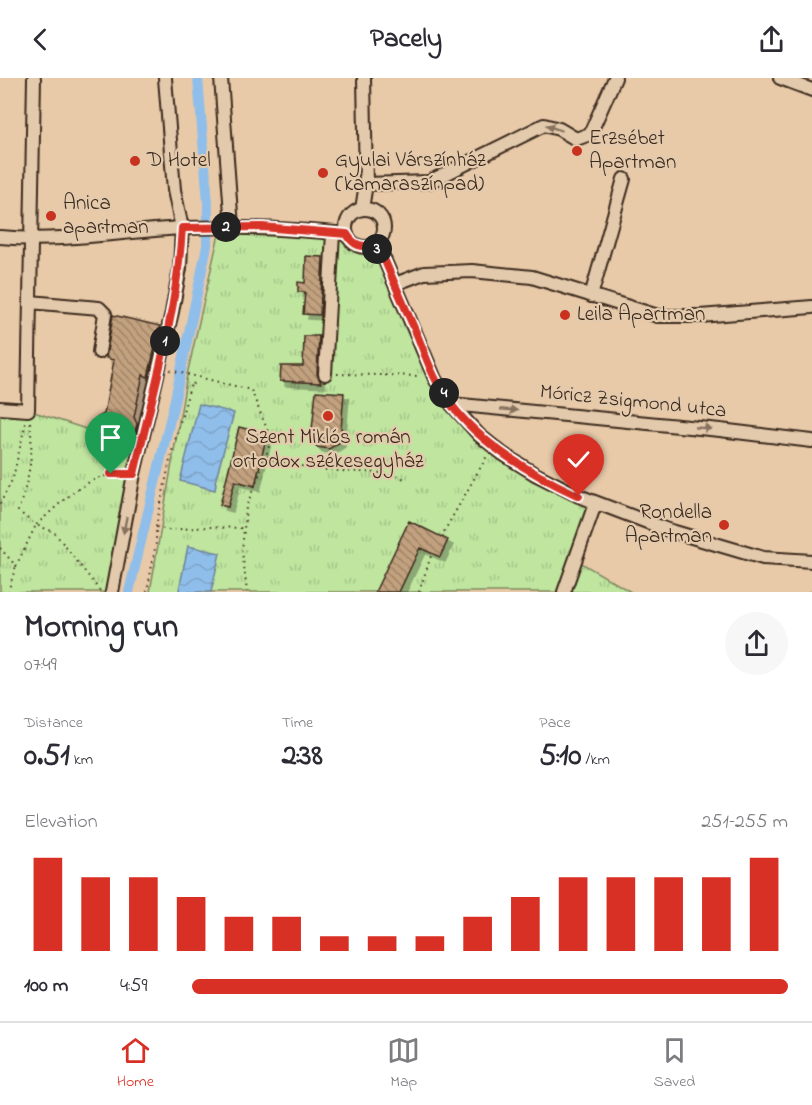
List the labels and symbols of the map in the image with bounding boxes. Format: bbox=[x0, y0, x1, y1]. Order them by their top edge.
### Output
one-way arrow bbox=[545, 123, 563, 133]
place label: Erzsébet Apartman bbox=[589, 124, 676, 178]
marker: Erzsébet Apartman bbox=[570, 144, 584, 158]
place label: D Hotel bbox=[146, 146, 211, 176]
place label: Gyulai Várszínház (kamaraszínpad) bbox=[335, 146, 486, 200]
marker: D Hotel bbox=[128, 154, 142, 168]
marker: Gyulai Várszínház (kamaraszínpad) bbox=[316, 166, 330, 180]
place label: Anica apartman bbox=[63, 189, 149, 243]
marker: Anica apartman bbox=[44, 209, 58, 223]
pin: 2 bbox=[211, 212, 241, 242]
pin: 3 bbox=[362, 234, 392, 264]
place label: Leila Apartman bbox=[577, 300, 705, 330]
marker: Leila Apartman bbox=[558, 308, 572, 322]
pin: 1 bbox=[150, 326, 180, 356]
street label: Móricz Zsigmond utca bbox=[538, 377, 728, 429]
pin: 4 bbox=[429, 378, 459, 408]
one-way arrow bbox=[499, 405, 518, 415]
marker: Szent Miklós román ortodox székesegyház bbox=[321, 409, 335, 423]
pin bbox=[85, 412, 136, 474]
place label: Szent Miklós román ortodox székesegyház bbox=[233, 423, 424, 479]
one-way arrow bbox=[693, 423, 712, 433]
pin bbox=[553, 434, 604, 496]
place label: Rondella Apartman bbox=[625, 498, 712, 552]
one-way arrow bbox=[120, 515, 129, 534]
marker: Rondella Apartman bbox=[717, 518, 731, 532]

